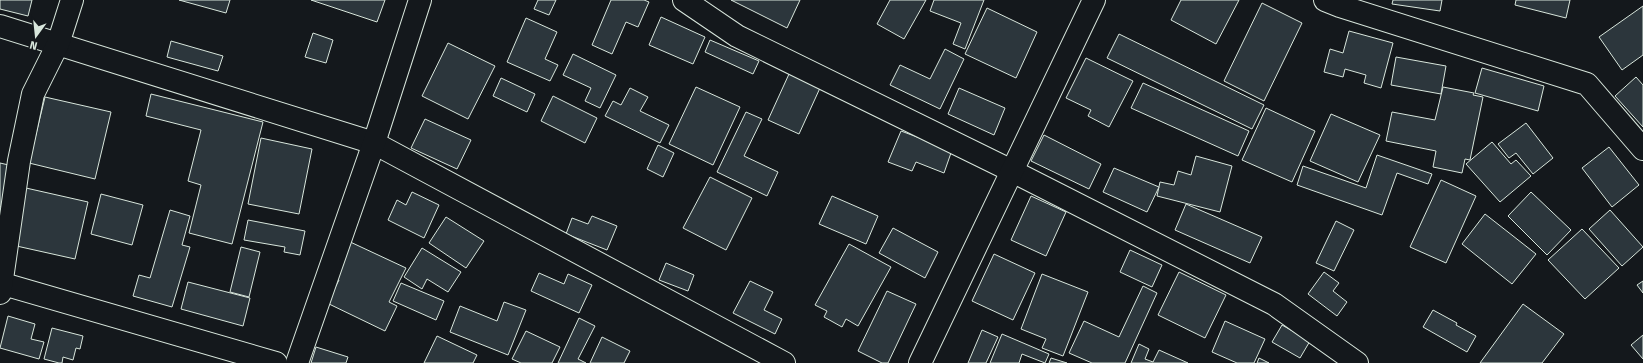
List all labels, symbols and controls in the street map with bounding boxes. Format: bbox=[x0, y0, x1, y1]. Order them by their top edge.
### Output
north arrow bbox=[16, 16, 56, 56]
text: N bbox=[28, 38, 39, 52]

